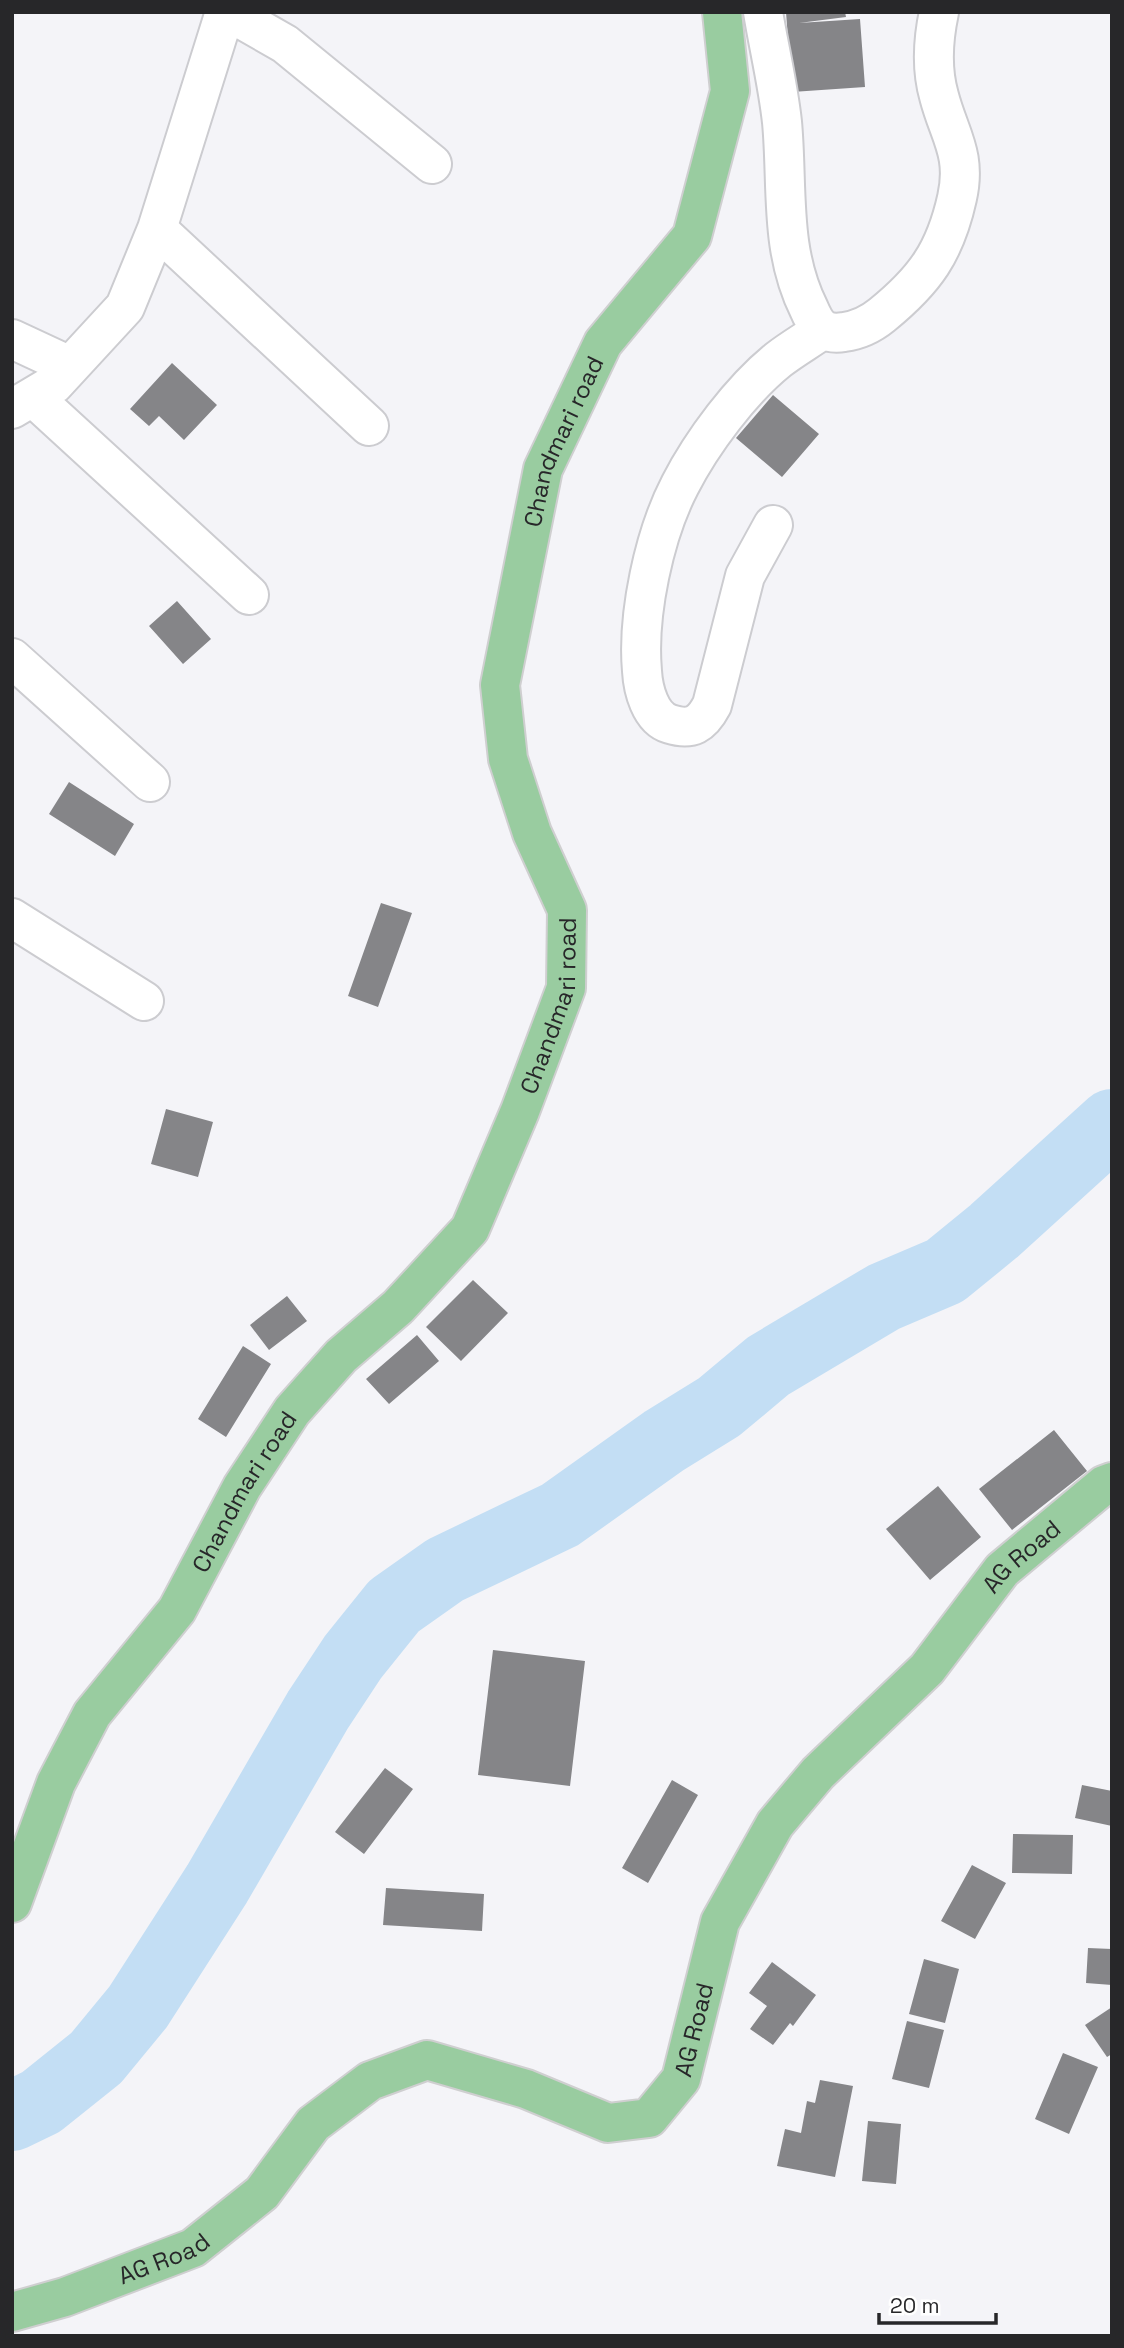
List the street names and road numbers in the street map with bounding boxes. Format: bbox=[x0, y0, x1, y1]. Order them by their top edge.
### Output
street label: Chandmari road bbox=[516, 351, 610, 530]
street label: Chandmari road bbox=[512, 917, 582, 1098]
street label: Chandmari road bbox=[184, 1405, 303, 1577]
street label: AG Road bbox=[975, 1513, 1067, 1599]
street label: AG Road bbox=[667, 1979, 720, 2080]
street label: AG Road bbox=[114, 2225, 216, 2291]

